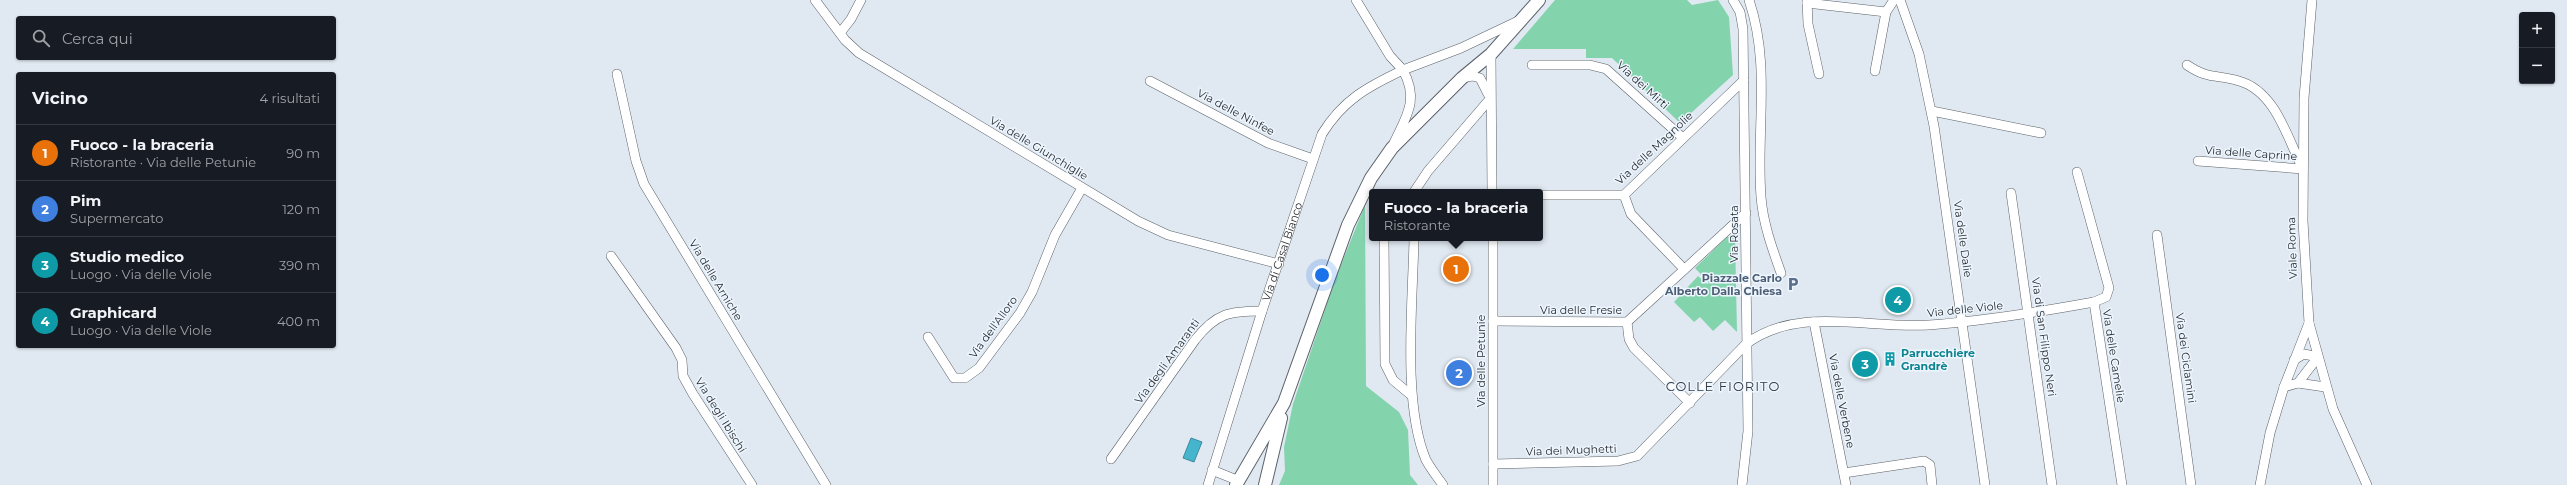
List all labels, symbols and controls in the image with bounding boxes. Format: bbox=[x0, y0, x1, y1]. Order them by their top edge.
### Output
map controls bbox=[2519, 12, 2555, 84]
button: + bbox=[2519, 12, 2555, 48]
search box bbox=[16, 16, 336, 60]
icon: search bbox=[30, 27, 52, 49]
text: Cerca qui bbox=[62, 29, 133, 48]
button: − bbox=[2519, 48, 2555, 84]
street label: Via dei Mirti bbox=[1614, 58, 1672, 112]
street label: Via delle Ninfee bbox=[1195, 86, 1277, 138]
text: Vicino bbox=[32, 88, 88, 108]
text: 4 risultati bbox=[259, 90, 320, 106]
street label: Via delle Magnolie bbox=[1612, 108, 1696, 187]
street label: Via delle Giunchiglie bbox=[987, 113, 1091, 183]
text: Fuoco - la braceria bbox=[70, 135, 214, 154]
street label: Via delle Caprine bbox=[2204, 143, 2298, 163]
text: 1 bbox=[42, 145, 48, 161]
text: 90 m bbox=[286, 145, 320, 161]
text: Ristorante · Via delle Petunie bbox=[70, 154, 256, 170]
popup bbox=[1369, 189, 1543, 241]
text: Pim bbox=[70, 191, 101, 210]
text: Fuoco - la braceria bbox=[1384, 198, 1528, 217]
street label: Via di Casal Bianco bbox=[1259, 200, 1305, 303]
street label: Via delle Dalie bbox=[1951, 200, 1975, 279]
text: 2 bbox=[41, 201, 49, 217]
text: 120 m bbox=[282, 201, 320, 217]
street label: Via Rosata bbox=[1727, 205, 1741, 263]
text: Supermercato bbox=[70, 210, 163, 226]
text: Ristorante bbox=[1384, 217, 1450, 233]
street label: Viale Roma bbox=[2284, 217, 2300, 279]
street label: Via delle Arniche bbox=[686, 237, 746, 323]
text: Studio medico bbox=[70, 247, 184, 266]
pin: 1 bbox=[1443, 254, 1469, 284]
text: 3 bbox=[41, 257, 49, 273]
text: 390 m bbox=[279, 257, 320, 273]
your location bbox=[1312, 265, 1332, 285]
text: Luogo · Via delle Viole bbox=[70, 266, 212, 282]
place label: Piazzale Carlo Alberto Dalla Chiesa bbox=[1664, 271, 1782, 298]
parking icon: Piazzale Carlo Alberto Dalla Chiesa bbox=[1785, 276, 1801, 292]
street label: Via di San Filippo Neri bbox=[2029, 277, 2059, 397]
pin: 4 bbox=[1885, 285, 1911, 315]
street label: Via dell'Alloro bbox=[966, 293, 1020, 361]
street label: Via delle Viole bbox=[1926, 298, 2004, 320]
text: Graphicard bbox=[70, 303, 157, 322]
street label: Via delle Fresie bbox=[1540, 303, 1622, 317]
street label: Via delle Camelie bbox=[2100, 308, 2128, 404]
street label: Via dei Ciclamini bbox=[2173, 312, 2199, 404]
text: 4 bbox=[41, 313, 49, 329]
text: 400 m bbox=[277, 313, 320, 329]
street label: Via delle Petunie bbox=[1474, 314, 1488, 407]
street label: Via degli Amaranti bbox=[1131, 316, 1203, 406]
text: Luogo · Via delle Viole bbox=[70, 322, 212, 338]
place label: Parrucchiere Grandrè bbox=[1901, 346, 1975, 373]
pin: 3 bbox=[1852, 349, 1878, 379]
building icon: Parrucchiere Grandrè bbox=[1882, 351, 1898, 367]
street label: Via delle Verbene bbox=[1826, 353, 1858, 450]
pin: 2 bbox=[1446, 358, 1472, 388]
street label: Via degli Ibischi bbox=[692, 375, 750, 455]
district label: COLLE FIORITO bbox=[1666, 378, 1780, 394]
street label: Via dei Mughetti bbox=[1525, 441, 1617, 459]

